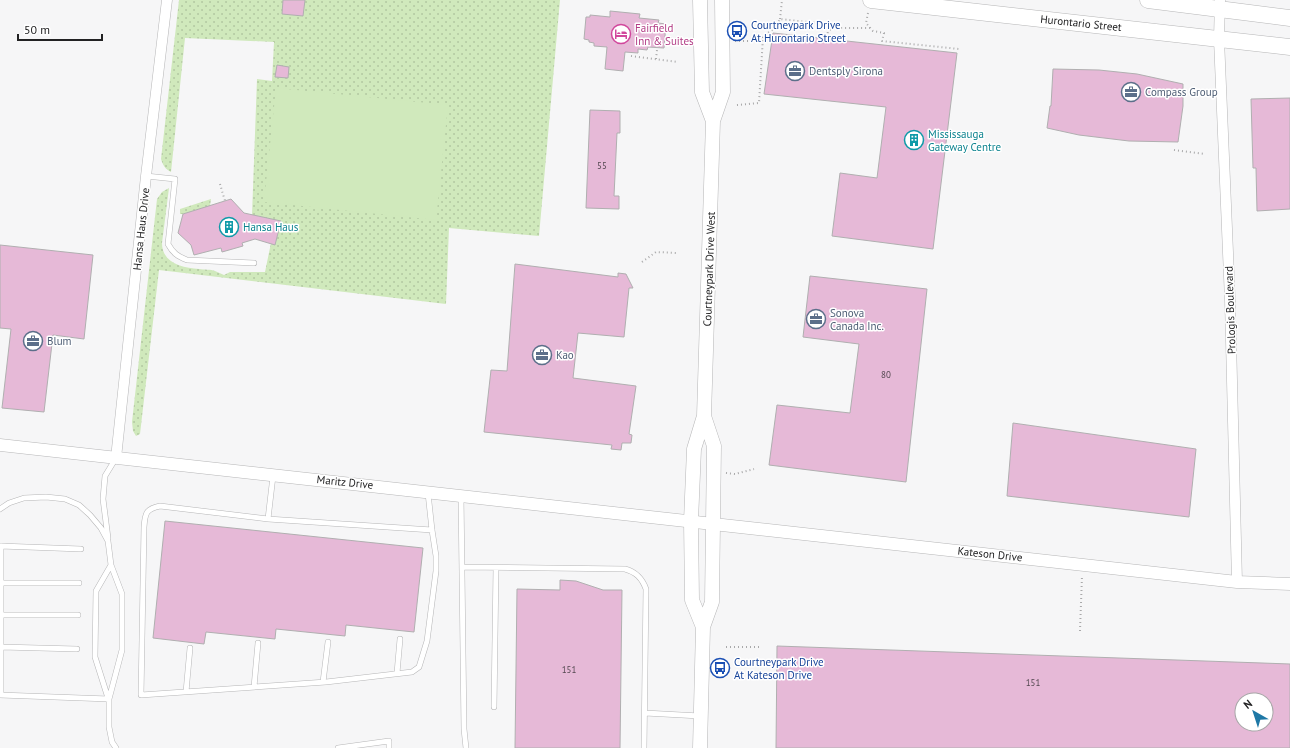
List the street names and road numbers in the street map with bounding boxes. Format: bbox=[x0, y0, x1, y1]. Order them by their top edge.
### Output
street label: Hurontario Street bbox=[1040, 12, 1123, 34]
street label: Hansa Haus Drive bbox=[130, 187, 152, 271]
street label: Courtneypark Drive West bbox=[700, 211, 718, 327]
street label: Prologis Boulevard bbox=[1221, 266, 1239, 354]
street label: Maritz Drive bbox=[316, 472, 374, 492]
street label: Kateson Drive bbox=[957, 544, 1024, 564]

